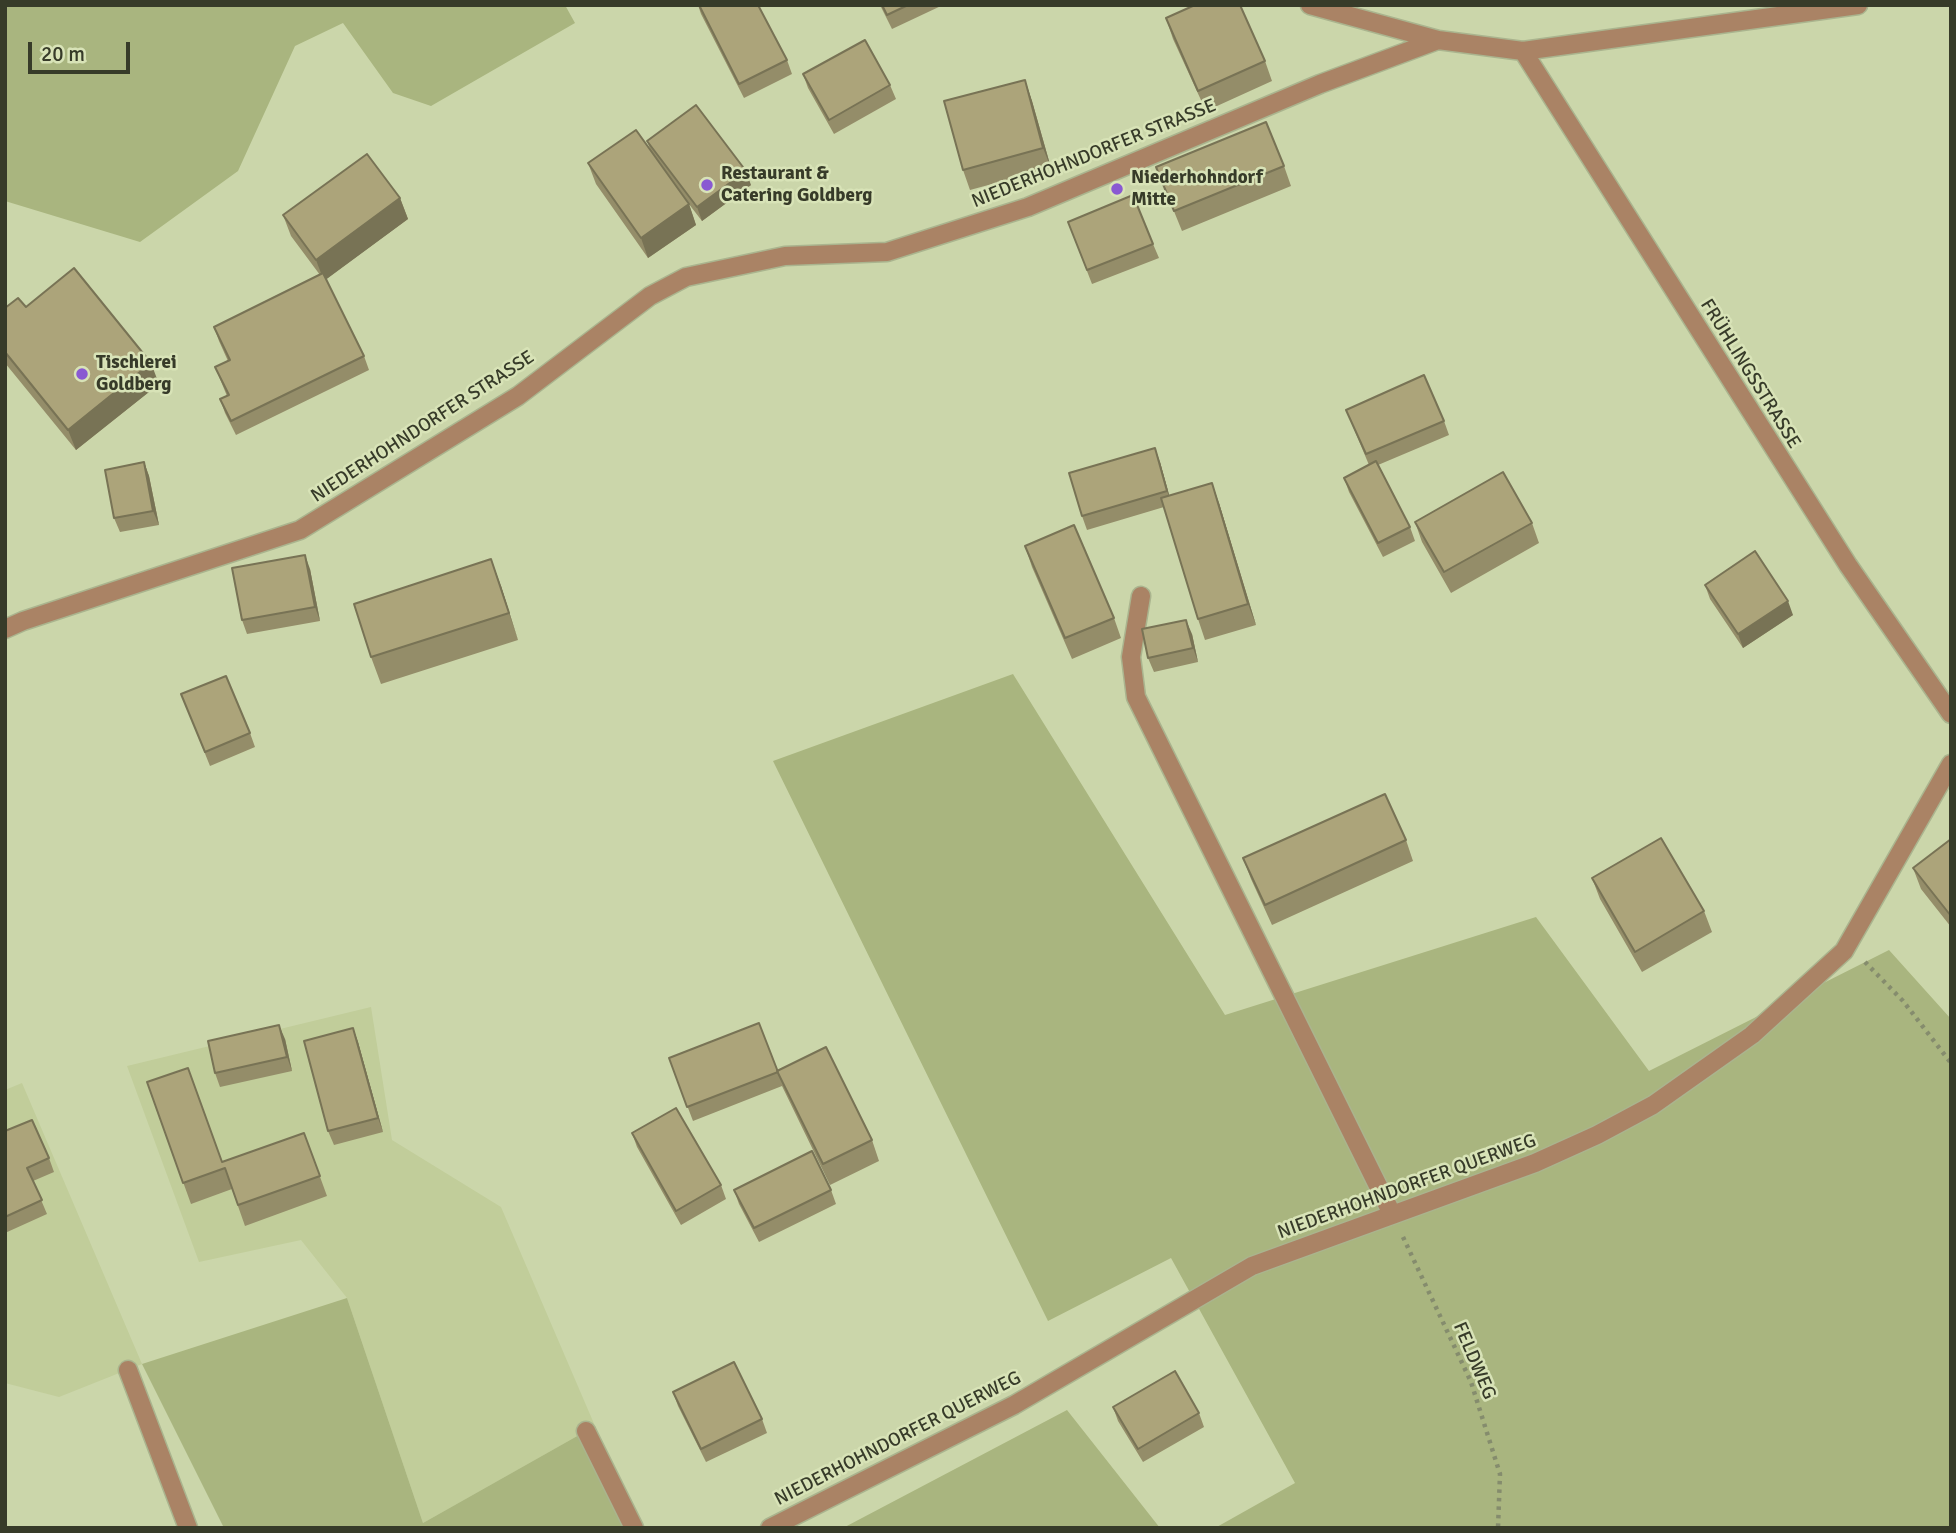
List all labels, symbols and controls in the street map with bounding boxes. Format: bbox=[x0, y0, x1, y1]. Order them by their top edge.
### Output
scale bar bbox=[32, 28, 133, 72]
text: 20 m bbox=[41, 41, 85, 67]
street label: NIEDERHOHNDORFER STRASSE bbox=[968, 94, 1220, 214]
place label: Restaurant & Catering Goldberg bbox=[721, 163, 872, 207]
place label: Niederhohndorf Mitte bbox=[1131, 167, 1263, 211]
marker: Restaurant & Catering Goldberg bbox=[699, 177, 715, 193]
marker: Niederhohndorf Mitte bbox=[1109, 181, 1125, 197]
street label: FRÜHLINGSSTRASSE bbox=[1695, 295, 1805, 453]
street label: NIEDERHOHNDORFER STRASSE bbox=[307, 346, 539, 508]
place label: Tischlerei Goldberg bbox=[96, 352, 177, 396]
marker: Tischlerei Goldberg bbox=[74, 366, 90, 382]
street label: NIEDERHOHNDORFER QUERWEG bbox=[1275, 1130, 1539, 1244]
street label: FELDWEG bbox=[1448, 1319, 1500, 1403]
street label: NIEDERHOHNDORFER QUERWEG bbox=[771, 1367, 1025, 1511]

